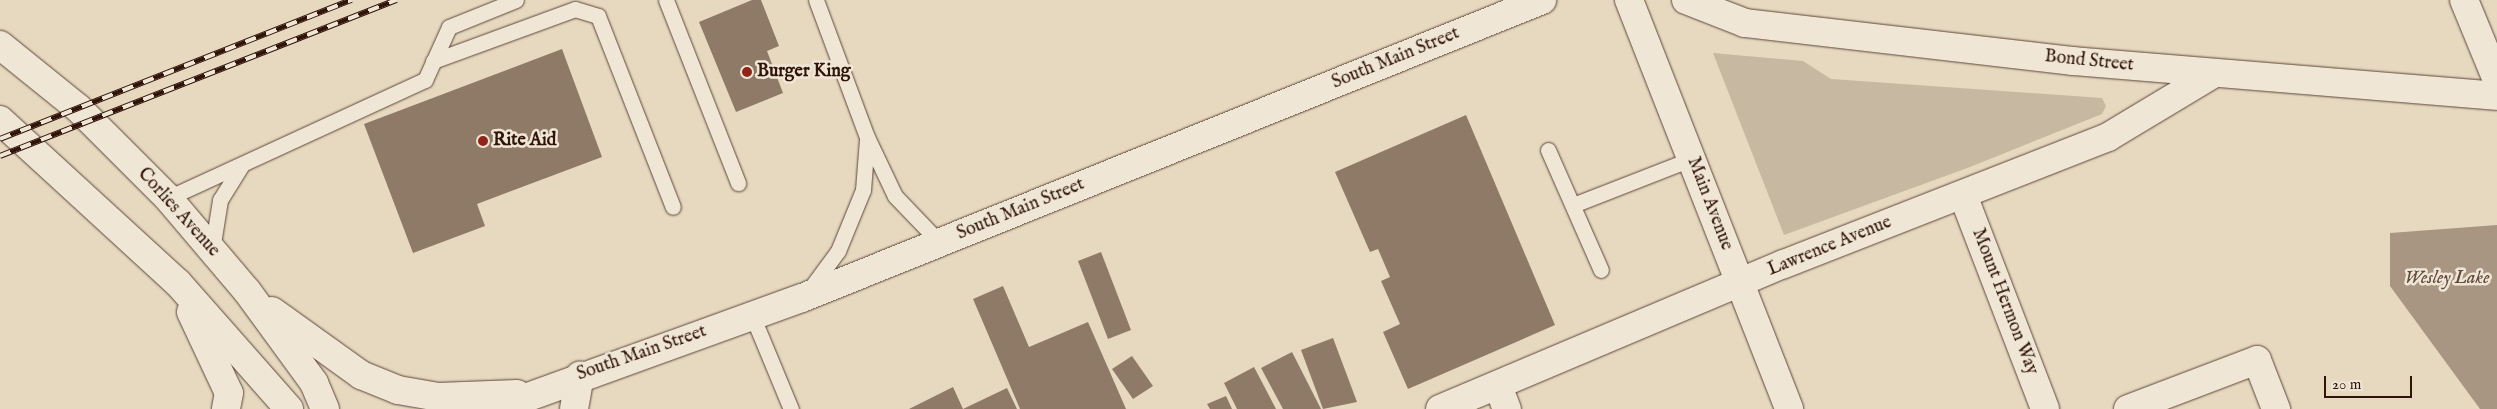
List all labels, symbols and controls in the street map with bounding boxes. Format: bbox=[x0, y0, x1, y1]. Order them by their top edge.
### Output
street label: South Main Street bbox=[1329, 24, 1463, 94]
street label: Bond Street bbox=[2043, 47, 2135, 77]
place label: Burger King bbox=[757, 61, 851, 83]
marker: Burger King bbox=[741, 66, 753, 78]
place label: Rite Aid bbox=[493, 130, 556, 152]
marker: Rite Aid bbox=[477, 135, 489, 147]
street label: Main Avenue bbox=[1681, 154, 1737, 254]
street label: Corlies Avenue bbox=[132, 164, 224, 262]
street label: South Main Street bbox=[954, 175, 1088, 245]
street label: Lawrence Avenue bbox=[1765, 212, 1895, 282]
street label: Mount Hermon Way bbox=[1966, 226, 2042, 378]
water label: Wesley Lake bbox=[2405, 268, 2489, 290]
street label: South Main Street bbox=[574, 322, 710, 386]
scale bar bbox=[2327, 366, 2414, 398]
text: 20 m bbox=[2332, 375, 2361, 394]

